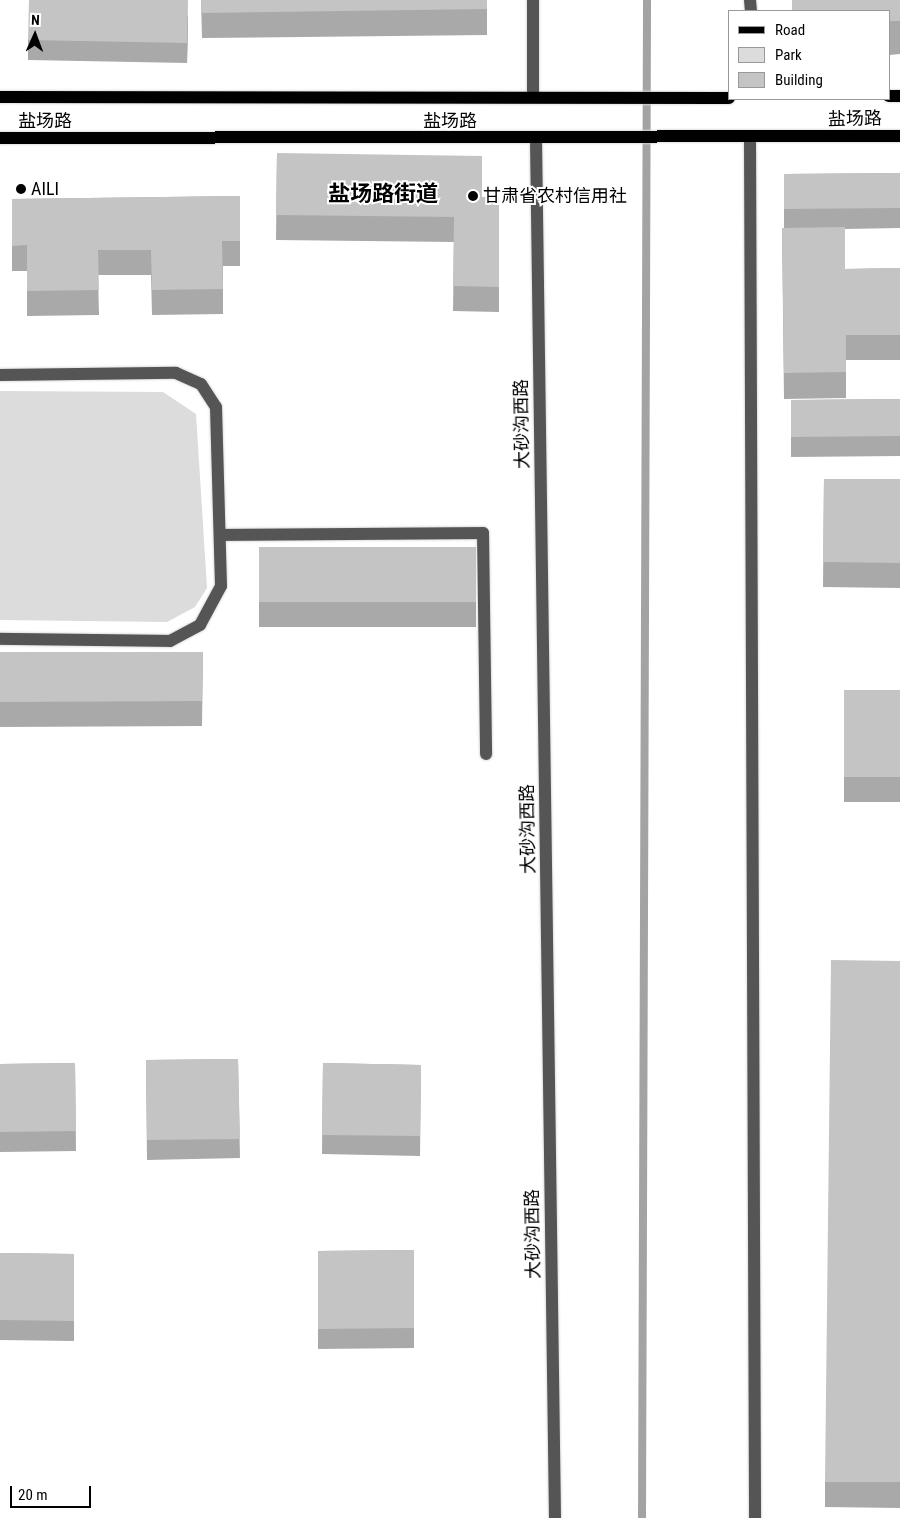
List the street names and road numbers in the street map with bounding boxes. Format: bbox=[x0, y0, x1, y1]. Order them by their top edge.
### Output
street label: 盐场路 bbox=[828, 108, 882, 130]
street label: 盐场路 bbox=[18, 110, 72, 132]
street label: 盐场路 bbox=[423, 110, 477, 132]
street label: 大砂沟西路 bbox=[510, 379, 534, 469]
street label: 大砂沟西路 bbox=[516, 784, 540, 874]
street label: 大砂沟西路 bbox=[521, 1189, 545, 1279]

